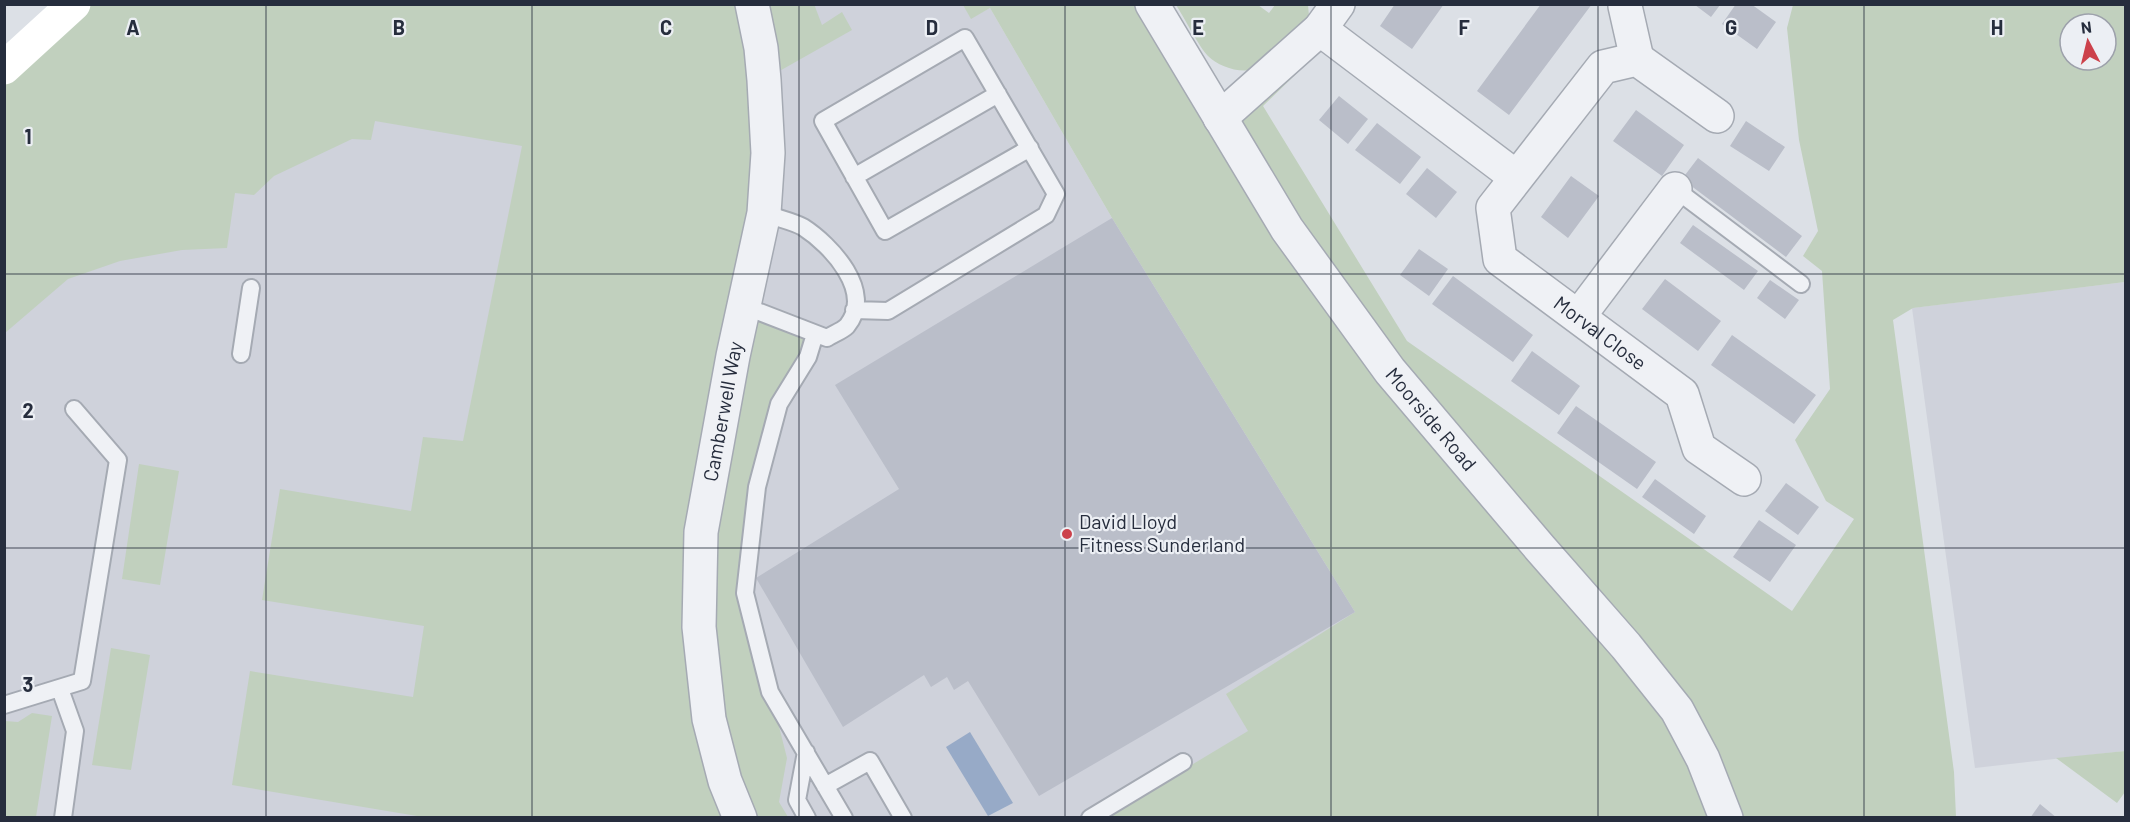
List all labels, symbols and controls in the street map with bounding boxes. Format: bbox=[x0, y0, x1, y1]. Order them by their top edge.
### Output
north arrow bbox=[2058, 12, 2118, 72]
text: A bbox=[126, 15, 140, 39]
text: B bbox=[393, 15, 405, 39]
text: C bbox=[660, 15, 672, 39]
text: D bbox=[926, 15, 938, 39]
text: E bbox=[1192, 15, 1204, 39]
text: F bbox=[1458, 15, 1470, 39]
text: G bbox=[1725, 15, 1737, 39]
text: H bbox=[1991, 15, 2003, 39]
text: N bbox=[2080, 17, 2093, 37]
text: 1 bbox=[24, 124, 32, 148]
street label: Morval Close bbox=[1550, 290, 1652, 375]
street label: Camberwell Way bbox=[697, 339, 747, 483]
street label: Moorside Road bbox=[1381, 362, 1482, 475]
text: 2 bbox=[22, 398, 34, 422]
place label: David Lloyd Fitness Sunderland bbox=[1079, 509, 1245, 556]
marker: David Lloyd Fitness Sunderland bbox=[1060, 527, 1074, 541]
text: 3 bbox=[23, 672, 33, 696]

